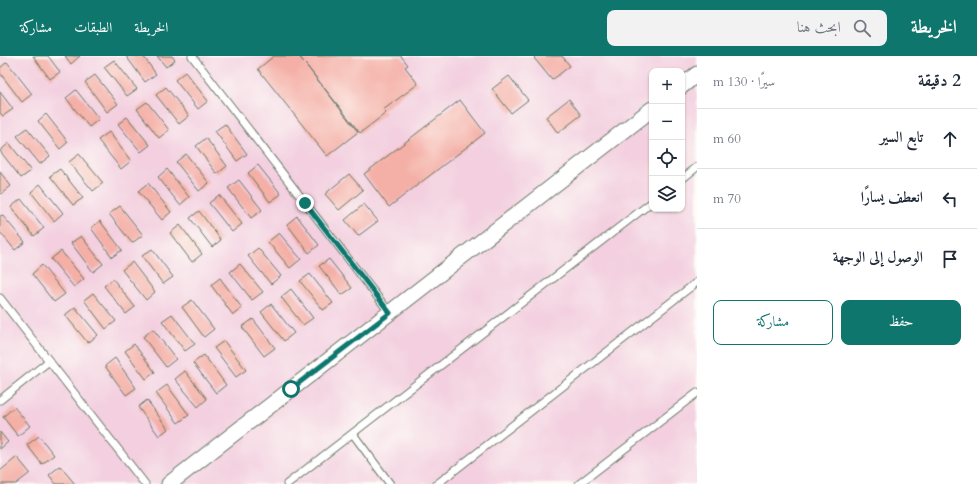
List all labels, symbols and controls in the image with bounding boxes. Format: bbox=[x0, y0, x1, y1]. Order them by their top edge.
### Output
search box bbox=[607, 10, 887, 46]
text: الخريطة bbox=[911, 14, 957, 40]
text: ابحث هنا bbox=[797, 17, 841, 37]
icon: search bbox=[851, 17, 873, 39]
text: مشاركة bbox=[20, 18, 52, 37]
text: الطبقات bbox=[74, 18, 112, 37]
text: الخريطة bbox=[134, 18, 168, 37]
map controls bbox=[649, 68, 685, 212]
button: + bbox=[649, 68, 685, 104]
text: 2 دقيقة bbox=[918, 69, 961, 92]
text: سيرًا · 130 m bbox=[713, 73, 775, 91]
button: − bbox=[649, 104, 685, 140]
text: تابع السير bbox=[880, 127, 923, 147]
icon: ahead bbox=[939, 128, 961, 150]
text: 60 m bbox=[713, 130, 741, 148]
button: locate bbox=[649, 140, 685, 176]
button: layers bbox=[649, 176, 685, 212]
text: انعطف يسارًا bbox=[861, 187, 923, 207]
icon: left bbox=[939, 188, 961, 210]
text: 70 m bbox=[713, 190, 741, 208]
route end bbox=[296, 194, 314, 212]
text: الوصول إلى الوجهة bbox=[833, 247, 923, 267]
icon: arrive bbox=[939, 248, 961, 270]
button: مشاركة bbox=[713, 300, 833, 345]
button: حفظ bbox=[841, 300, 961, 345]
route start bbox=[282, 380, 300, 398]

